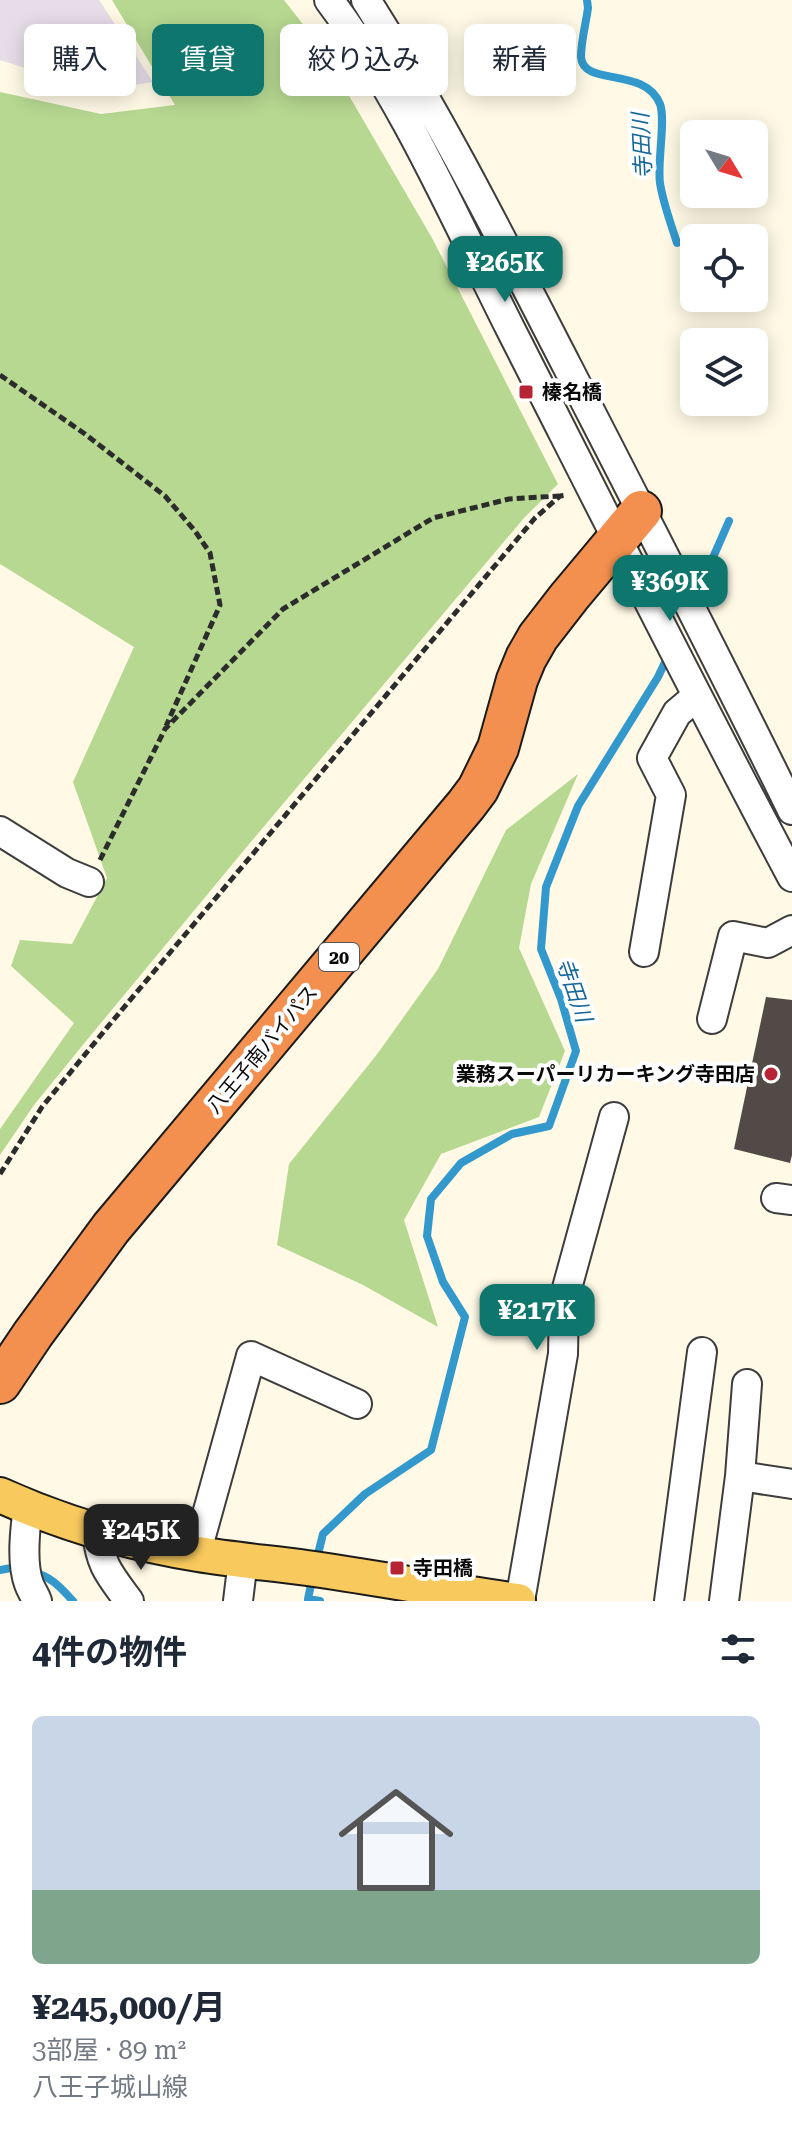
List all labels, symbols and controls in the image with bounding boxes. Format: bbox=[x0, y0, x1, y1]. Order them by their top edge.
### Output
chip: 購入 bbox=[24, 24, 136, 96]
chip: 賃貸 bbox=[152, 24, 264, 96]
chip: 絞り込み bbox=[280, 24, 448, 96]
chip: 新着 bbox=[464, 24, 576, 96]
water label: 寺田川 bbox=[628, 110, 656, 180]
north arrow bbox=[680, 120, 768, 208]
map controls bbox=[680, 120, 768, 416]
button: locate bbox=[680, 224, 768, 312]
pin: ¥265K bbox=[449, 236, 561, 304]
text: ¥265K bbox=[466, 247, 544, 277]
button: layers bbox=[680, 328, 768, 416]
place label: 榛名橋 bbox=[542, 380, 602, 404]
marker: 榛名橋 bbox=[517, 383, 535, 401]
pin: ¥369K bbox=[614, 555, 726, 623]
text: ¥369K bbox=[631, 566, 709, 596]
road number: 20 bbox=[319, 943, 359, 971]
water label: 寺田川 bbox=[551, 955, 597, 1027]
street label: 八王子南バイパス bbox=[202, 980, 322, 1118]
place label: 業務スーパーリカーキング寺田店 bbox=[456, 1062, 755, 1086]
marker: 業務スーパーリカーキング寺田店 bbox=[762, 1065, 780, 1083]
pin: ¥217K bbox=[481, 1284, 593, 1352]
text: ¥217K bbox=[498, 1295, 576, 1325]
pin: ¥245K bbox=[85, 1504, 197, 1572]
text: ¥245K bbox=[102, 1515, 180, 1545]
place label: 寺田橋 bbox=[413, 1556, 473, 1580]
marker: 寺田橋 bbox=[388, 1559, 406, 1577]
icon: filters bbox=[716, 1627, 760, 1671]
text: 4件の物件 bbox=[32, 1632, 187, 1672]
icon: home bbox=[324, 1768, 468, 1912]
text: ¥245,000/月 bbox=[32, 1987, 226, 2027]
text: 3部屋 · 89 m² bbox=[32, 2035, 186, 2065]
text: 八王子城山線 bbox=[32, 2072, 188, 2102]

